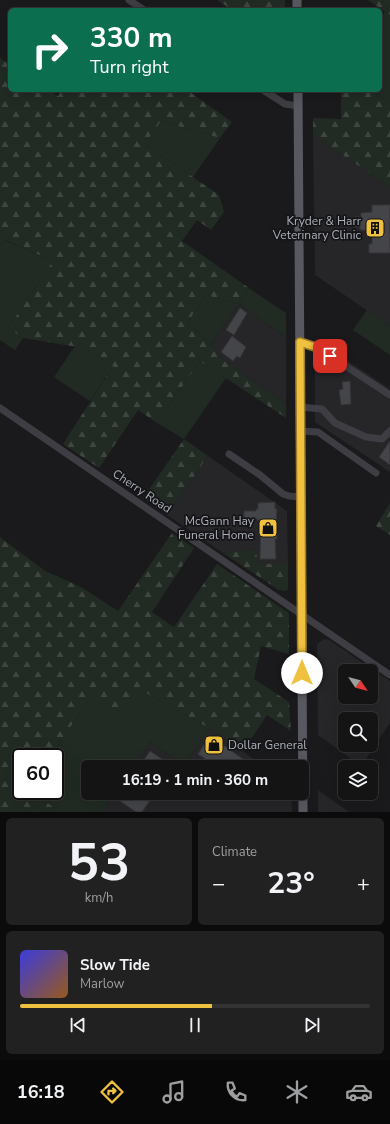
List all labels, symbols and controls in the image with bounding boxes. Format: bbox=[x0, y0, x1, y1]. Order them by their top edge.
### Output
text: 330 m bbox=[90, 19, 173, 57]
icon: right bbox=[24, 24, 76, 76]
text: Turn right bbox=[90, 55, 169, 79]
place label: Kryder & Harr Veterinary Clinic bbox=[272, 213, 362, 243]
building icon: Kryder & Harr Veterinary Clinic bbox=[364, 217, 386, 239]
pin bbox=[313, 339, 347, 373]
icon: arrive bbox=[319, 345, 341, 367]
street label: Cherry Road bbox=[110, 466, 174, 516]
place label: McGann Hay Funeral Home bbox=[178, 513, 255, 543]
shop icon: McGann Hay Funeral Home bbox=[257, 517, 279, 539]
position arrow bbox=[281, 652, 323, 694]
north arrow bbox=[338, 664, 378, 704]
map controls bbox=[338, 664, 378, 800]
button: search bbox=[338, 712, 378, 752]
shop icon: Dollar General bbox=[203, 734, 225, 756]
place label: Dollar General bbox=[228, 737, 307, 753]
speed limit sign: 60 bbox=[12, 748, 64, 800]
button: layers bbox=[338, 760, 378, 800]
text: 16:19 · 1 min · 360 m bbox=[122, 770, 268, 790]
text: 53 bbox=[68, 827, 130, 898]
text: Climate bbox=[212, 843, 257, 861]
text: 23° bbox=[267, 863, 315, 904]
text: − bbox=[212, 869, 225, 899]
text: + bbox=[357, 869, 370, 899]
text: km/h bbox=[85, 889, 113, 907]
text: Slow Tide bbox=[80, 955, 150, 975]
text: Marlow bbox=[80, 975, 125, 993]
icon: previous bbox=[67, 1014, 89, 1036]
icon: pause bbox=[184, 1014, 206, 1036]
icon: next bbox=[301, 1014, 323, 1036]
icon: directions bbox=[98, 1078, 126, 1106]
icon: music bbox=[160, 1078, 188, 1106]
icon: phone bbox=[222, 1078, 250, 1106]
icon: climate bbox=[283, 1078, 311, 1106]
icon: car bbox=[345, 1078, 373, 1106]
text: 16:18 bbox=[17, 1080, 65, 1104]

